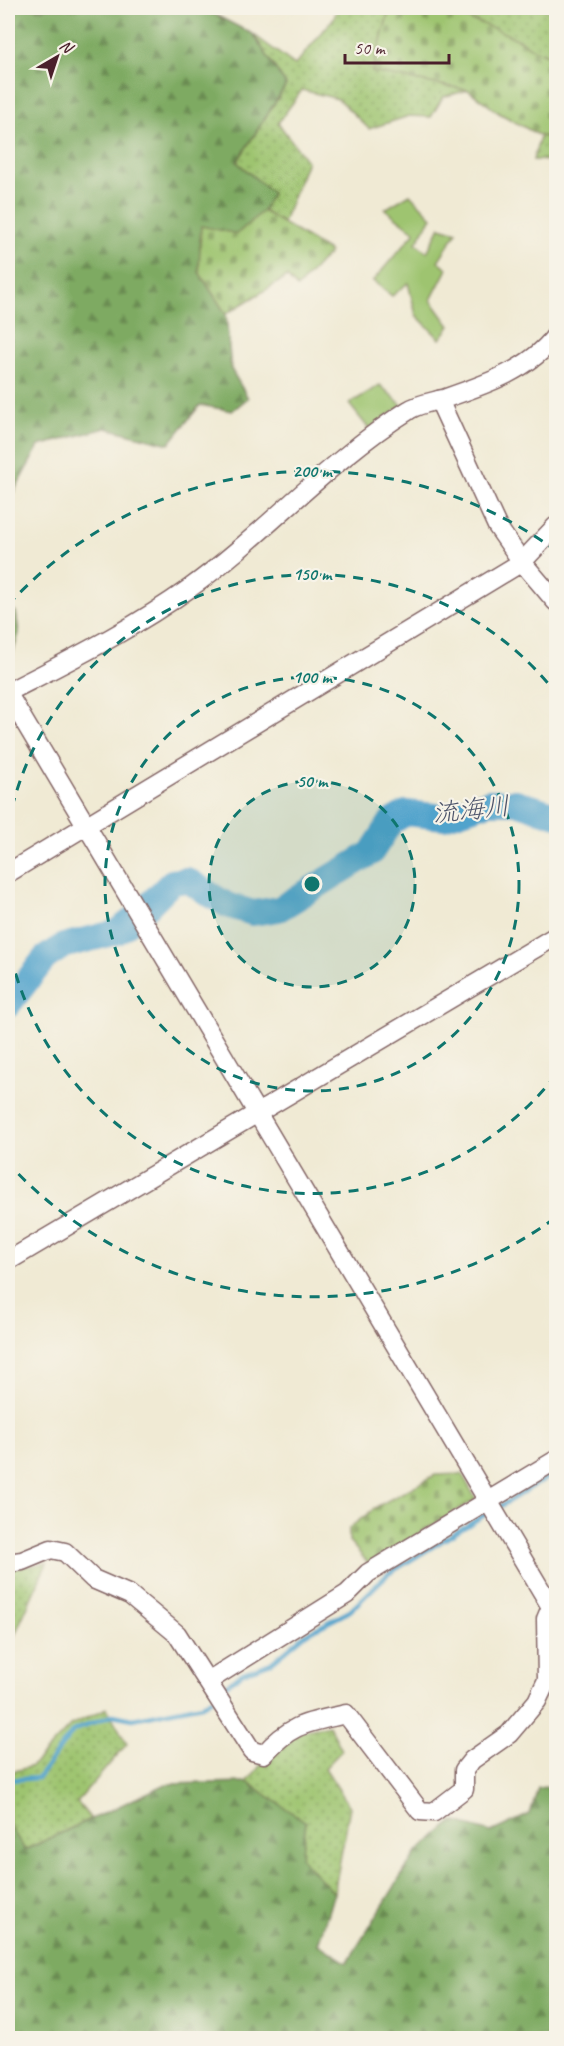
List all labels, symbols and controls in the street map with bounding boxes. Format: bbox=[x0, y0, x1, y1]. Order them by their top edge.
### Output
north arrow bbox=[27, 27, 87, 87]
scale bar bbox=[345, 27, 448, 65]
text: N bbox=[56, 35, 78, 59]
text: 50 m bbox=[354, 37, 387, 59]
text: 200 m bbox=[293, 460, 333, 482]
text: 150 m bbox=[293, 563, 333, 585]
text: 100 m bbox=[293, 666, 333, 688]
text: 50 m bbox=[297, 770, 329, 792]
water label: 流海川 bbox=[431, 789, 512, 830]
centre of rings bbox=[302, 874, 322, 894]

